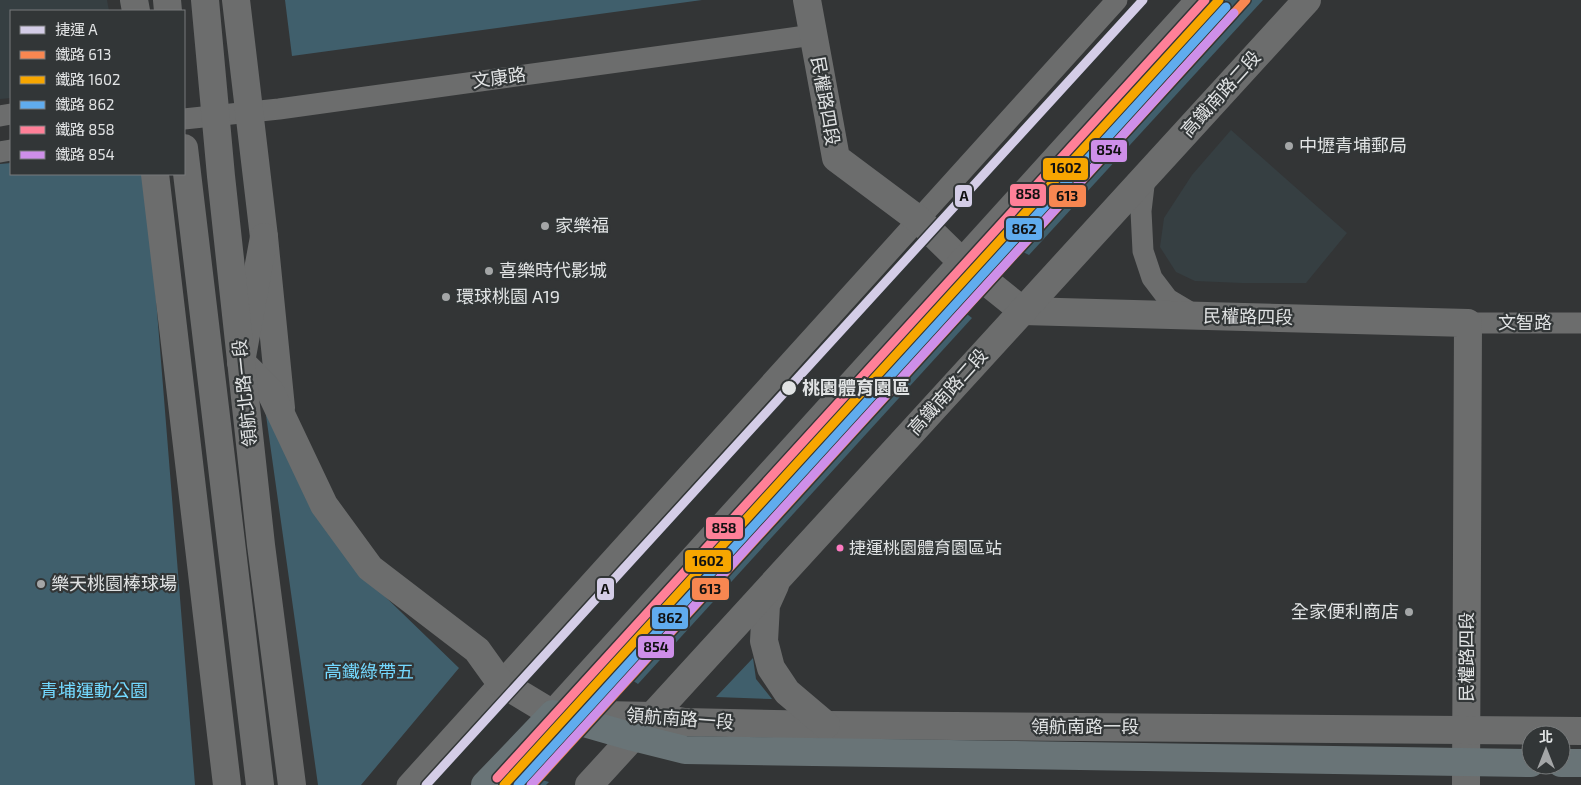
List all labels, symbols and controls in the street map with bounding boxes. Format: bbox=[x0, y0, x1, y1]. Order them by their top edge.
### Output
legend bbox=[10, 10, 185, 175]
text: 捷運 A bbox=[55, 20, 98, 38]
text: 鐵路 613 bbox=[55, 45, 111, 63]
street label: 高鐵南路二段 bbox=[1176, 46, 1265, 141]
street label: 民權路四段 bbox=[807, 55, 845, 147]
street label: 文康路 bbox=[471, 62, 527, 92]
text: 鐵路 1602 bbox=[55, 70, 120, 88]
text: 鐵路 862 bbox=[55, 95, 114, 113]
text: 鐵路 858 bbox=[55, 120, 115, 138]
place label: 中壢青埔郵局 bbox=[1299, 134, 1407, 156]
line badge: 854 bbox=[1090, 139, 1128, 163]
marker: 中壢青埔郵局 bbox=[1283, 140, 1295, 152]
text: 854 bbox=[1096, 141, 1122, 158]
text: 鐵路 854 bbox=[55, 145, 115, 163]
line badge: 1602 bbox=[1042, 157, 1089, 181]
text: 1602 bbox=[1050, 159, 1082, 176]
line badge: 858 bbox=[1009, 183, 1047, 207]
line badge: A bbox=[954, 184, 973, 208]
line badge: 613 bbox=[1048, 184, 1087, 208]
text: 858 bbox=[1015, 185, 1041, 202]
text: A bbox=[959, 187, 969, 204]
text: 613 bbox=[1056, 187, 1078, 204]
place label: 家樂福 bbox=[555, 214, 609, 236]
line badge: 862 bbox=[1005, 217, 1043, 241]
marker: 家樂福 bbox=[539, 220, 551, 232]
text: 862 bbox=[1011, 220, 1037, 237]
place label: 喜樂時代影城 bbox=[499, 259, 607, 281]
marker: 喜樂時代影城 bbox=[483, 265, 495, 277]
place label: 環球桃園 A19 bbox=[456, 285, 560, 307]
marker: 環球桃園 A19 bbox=[440, 291, 452, 303]
street label: 民權路四段 bbox=[1203, 304, 1293, 328]
street label: 文智路 bbox=[1498, 311, 1552, 333]
street label: 領航北路一段 bbox=[227, 338, 261, 448]
street label: 高鐵南路二段 bbox=[903, 344, 992, 439]
place label: 桃園體育園區 bbox=[802, 376, 910, 398]
marker: 桃園體育園區 bbox=[780, 379, 798, 397]
line badge: 858 bbox=[705, 516, 744, 540]
text: 858 bbox=[711, 519, 737, 536]
place label: 捷運桃園體育園區站 bbox=[849, 537, 1002, 557]
marker: 捷運桃園體育園區站 bbox=[835, 543, 845, 553]
line badge: 1602 bbox=[684, 549, 732, 573]
text: 1602 bbox=[692, 552, 724, 569]
place label: 樂天桃園棒球場 bbox=[51, 572, 177, 594]
line badge: A bbox=[596, 577, 615, 601]
line badge: 613 bbox=[691, 577, 730, 601]
marker: 樂天桃園棒球場 bbox=[35, 578, 47, 590]
text: A bbox=[600, 580, 610, 597]
text: 613 bbox=[699, 580, 721, 597]
place label: 全家便利商店 bbox=[1291, 600, 1399, 622]
line badge: 862 bbox=[651, 606, 689, 630]
marker: 全家便利商店 bbox=[1403, 606, 1415, 618]
text: 862 bbox=[657, 609, 683, 626]
street label: 民權路四段 bbox=[1455, 612, 1477, 702]
line badge: 854 bbox=[637, 635, 675, 659]
text: 854 bbox=[643, 638, 669, 655]
park label: 高鐵綠帶五 bbox=[324, 660, 414, 682]
park label: 青埔運動公園 bbox=[40, 679, 148, 701]
street label: 領航南路一段 bbox=[625, 703, 735, 733]
street label: 領航南路一段 bbox=[1031, 715, 1139, 737]
north arrow bbox=[1521, 725, 1571, 775]
text: 北 bbox=[1539, 728, 1553, 745]

